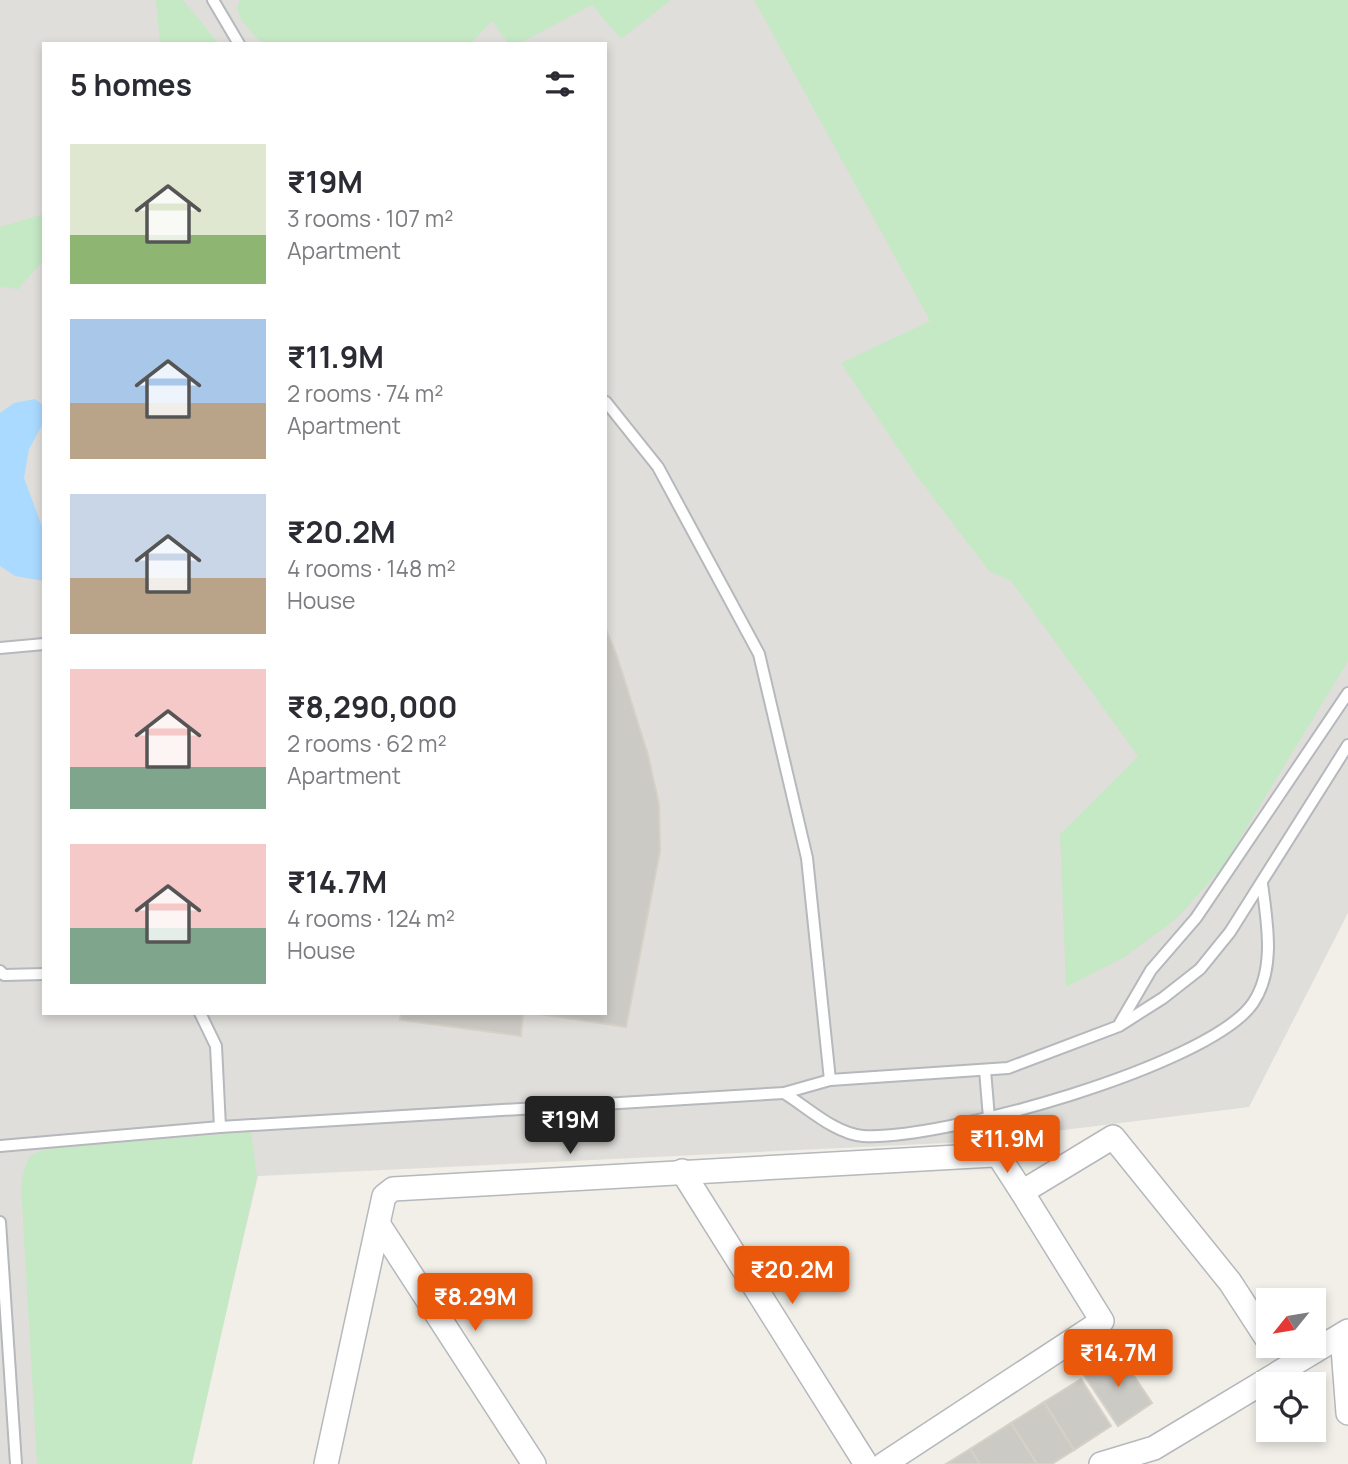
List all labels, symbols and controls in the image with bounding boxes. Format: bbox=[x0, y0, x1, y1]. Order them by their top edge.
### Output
text: 5 homes bbox=[70, 64, 192, 105]
icon: filters bbox=[541, 65, 579, 103]
text: ₹19M bbox=[287, 161, 363, 202]
icon: home bbox=[126, 172, 210, 256]
text: 3 rooms · 107 m² bbox=[287, 202, 453, 234]
text: Apartment bbox=[287, 234, 401, 266]
text: ₹11.9M bbox=[287, 336, 384, 377]
icon: home bbox=[126, 347, 210, 431]
text: 2 rooms · 74 m² bbox=[287, 377, 443, 409]
text: Apartment bbox=[287, 409, 401, 441]
text: ₹20.2M bbox=[287, 511, 396, 552]
icon: home bbox=[126, 522, 210, 606]
text: 4 rooms · 148 m² bbox=[287, 552, 456, 584]
text: House bbox=[287, 584, 356, 616]
text: ₹8,290,000 bbox=[287, 686, 458, 727]
icon: home bbox=[126, 697, 210, 781]
text: 2 rooms · 62 m² bbox=[287, 727, 447, 759]
text: Apartment bbox=[287, 759, 401, 791]
text: ₹14.7M bbox=[287, 861, 387, 902]
icon: home bbox=[126, 872, 210, 956]
text: 4 rooms · 124 m² bbox=[287, 902, 455, 934]
text: House bbox=[287, 934, 356, 966]
pin: ₹19M bbox=[529, 1096, 611, 1156]
text: ₹19M bbox=[541, 1103, 599, 1135]
pin: ₹11.9M bbox=[950, 1116, 1064, 1175]
text: ₹11.9M bbox=[970, 1122, 1044, 1154]
pin: ₹20.2M bbox=[735, 1246, 849, 1306]
text: ₹20.2M bbox=[750, 1253, 834, 1285]
pin: ₹8.29M bbox=[418, 1274, 532, 1333]
text: ₹8.29M bbox=[434, 1280, 516, 1312]
north arrow bbox=[1256, 1288, 1326, 1358]
map controls bbox=[1256, 1288, 1326, 1442]
pin: ₹14.7M bbox=[1061, 1330, 1175, 1389]
text: ₹14.7M bbox=[1080, 1336, 1156, 1368]
button: locate bbox=[1256, 1372, 1326, 1442]

